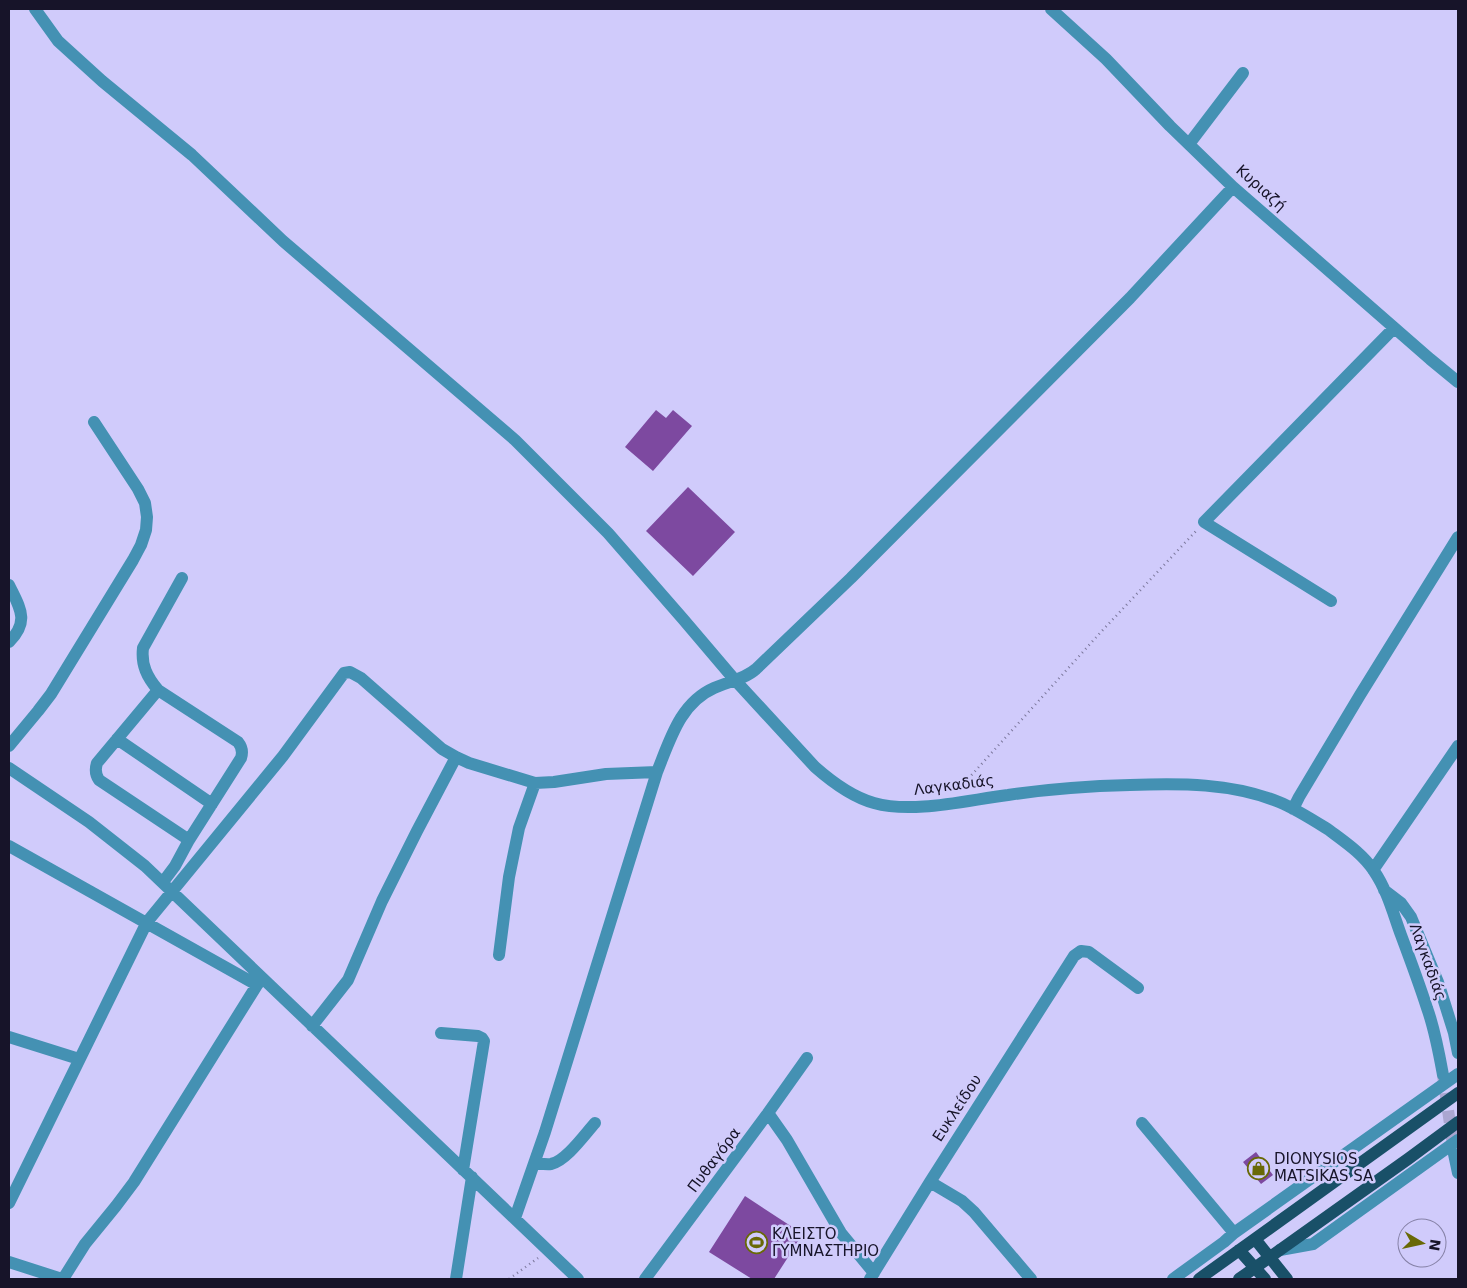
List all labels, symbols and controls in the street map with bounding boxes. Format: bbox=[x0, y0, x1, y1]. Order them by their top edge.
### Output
street label: Κυριαζή bbox=[1232, 161, 1290, 215]
street label: Λαγκαδιάς bbox=[913, 771, 995, 799]
street label: Λαγκαδιάς bbox=[1406, 921, 1450, 1003]
street label: Ευκλείδου bbox=[929, 1071, 985, 1145]
street label: Πυθαγόρα bbox=[684, 1124, 744, 1196]
place label: DIONYSIOS MATSIKAS SA bbox=[1274, 1150, 1374, 1185]
shop icon: DIONYSIOS MATSIKAS SA bbox=[1246, 1156, 1270, 1180]
north arrow bbox=[1397, 1218, 1447, 1268]
place label: ΚΛΕΙΣΤΟ ΓΥΜΝΑΣΤΗΡΙΟ bbox=[772, 1225, 879, 1260]
sports icon: ΚΛΕΙΣΤΟ ΓΥΜΝΑΣΤΗΡΙΟ bbox=[744, 1231, 768, 1255]
text: N bbox=[1426, 1238, 1444, 1252]

